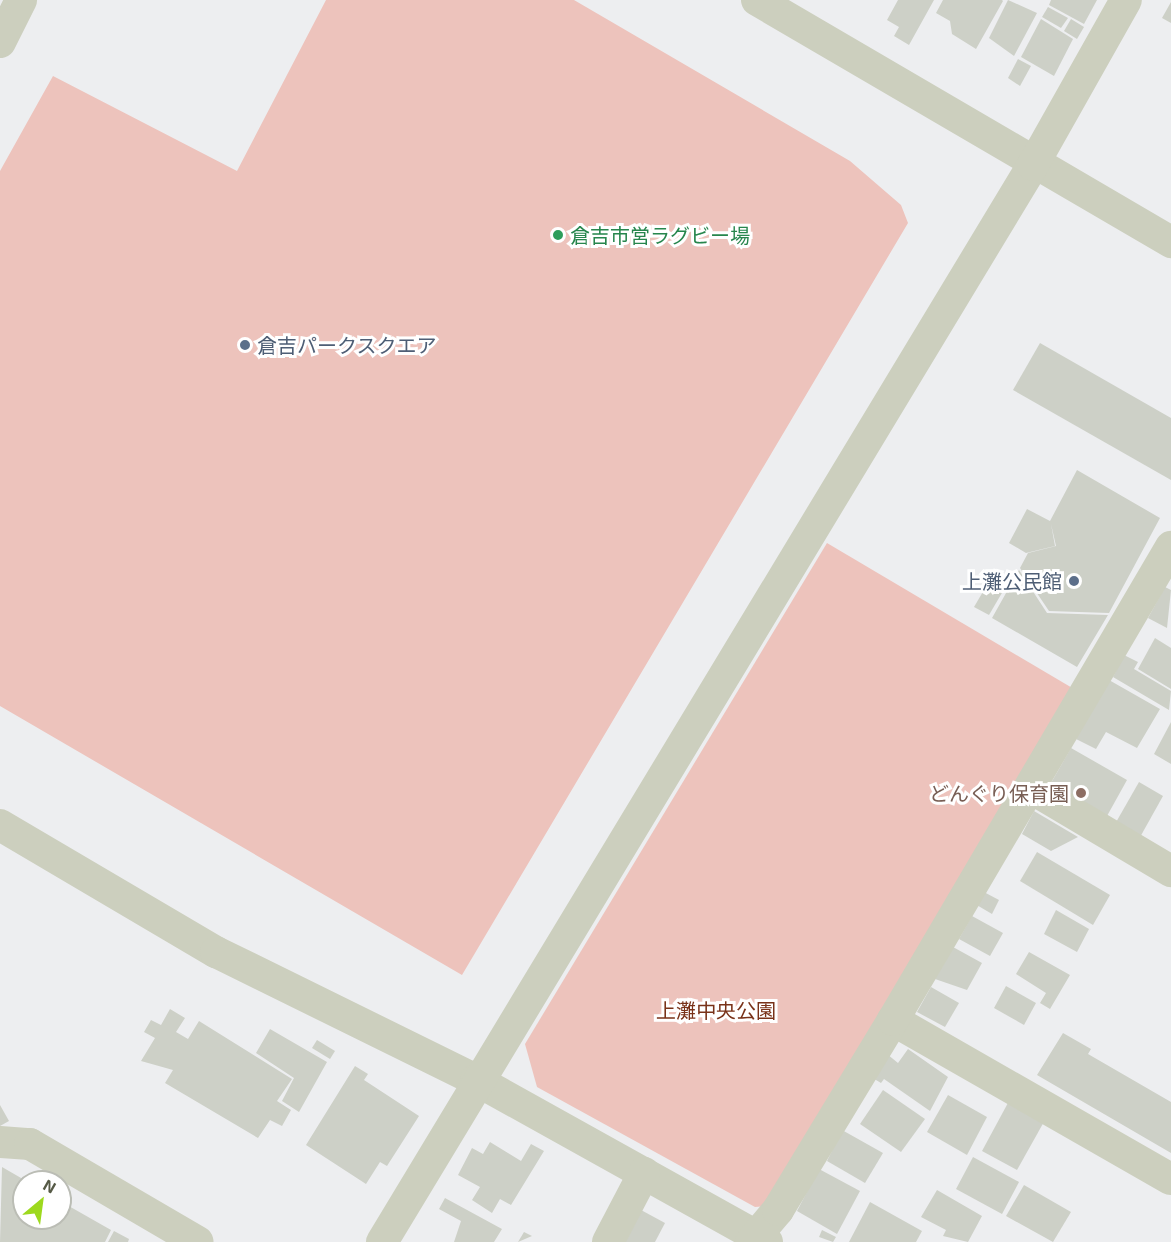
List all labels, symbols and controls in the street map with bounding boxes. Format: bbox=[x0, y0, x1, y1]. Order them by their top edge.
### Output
place label: 倉吉市営ラグビー場 bbox=[570, 223, 750, 247]
marker: 倉吉市営ラグビー場 bbox=[551, 228, 565, 242]
place label: 倉吉パークスクエア bbox=[257, 333, 437, 357]
marker: 倉吉パークスクエア bbox=[238, 338, 252, 352]
place label: 上灘公民館 bbox=[962, 569, 1062, 593]
marker: 上灘公民館 bbox=[1067, 574, 1081, 588]
place label: どんぐり保育園 bbox=[929, 781, 1069, 805]
marker: どんぐり保育園 bbox=[1074, 786, 1088, 800]
park label: 上灘中央公園 bbox=[656, 998, 776, 1022]
north arrow bbox=[12, 1170, 72, 1230]
text: N bbox=[40, 1174, 60, 1197]

